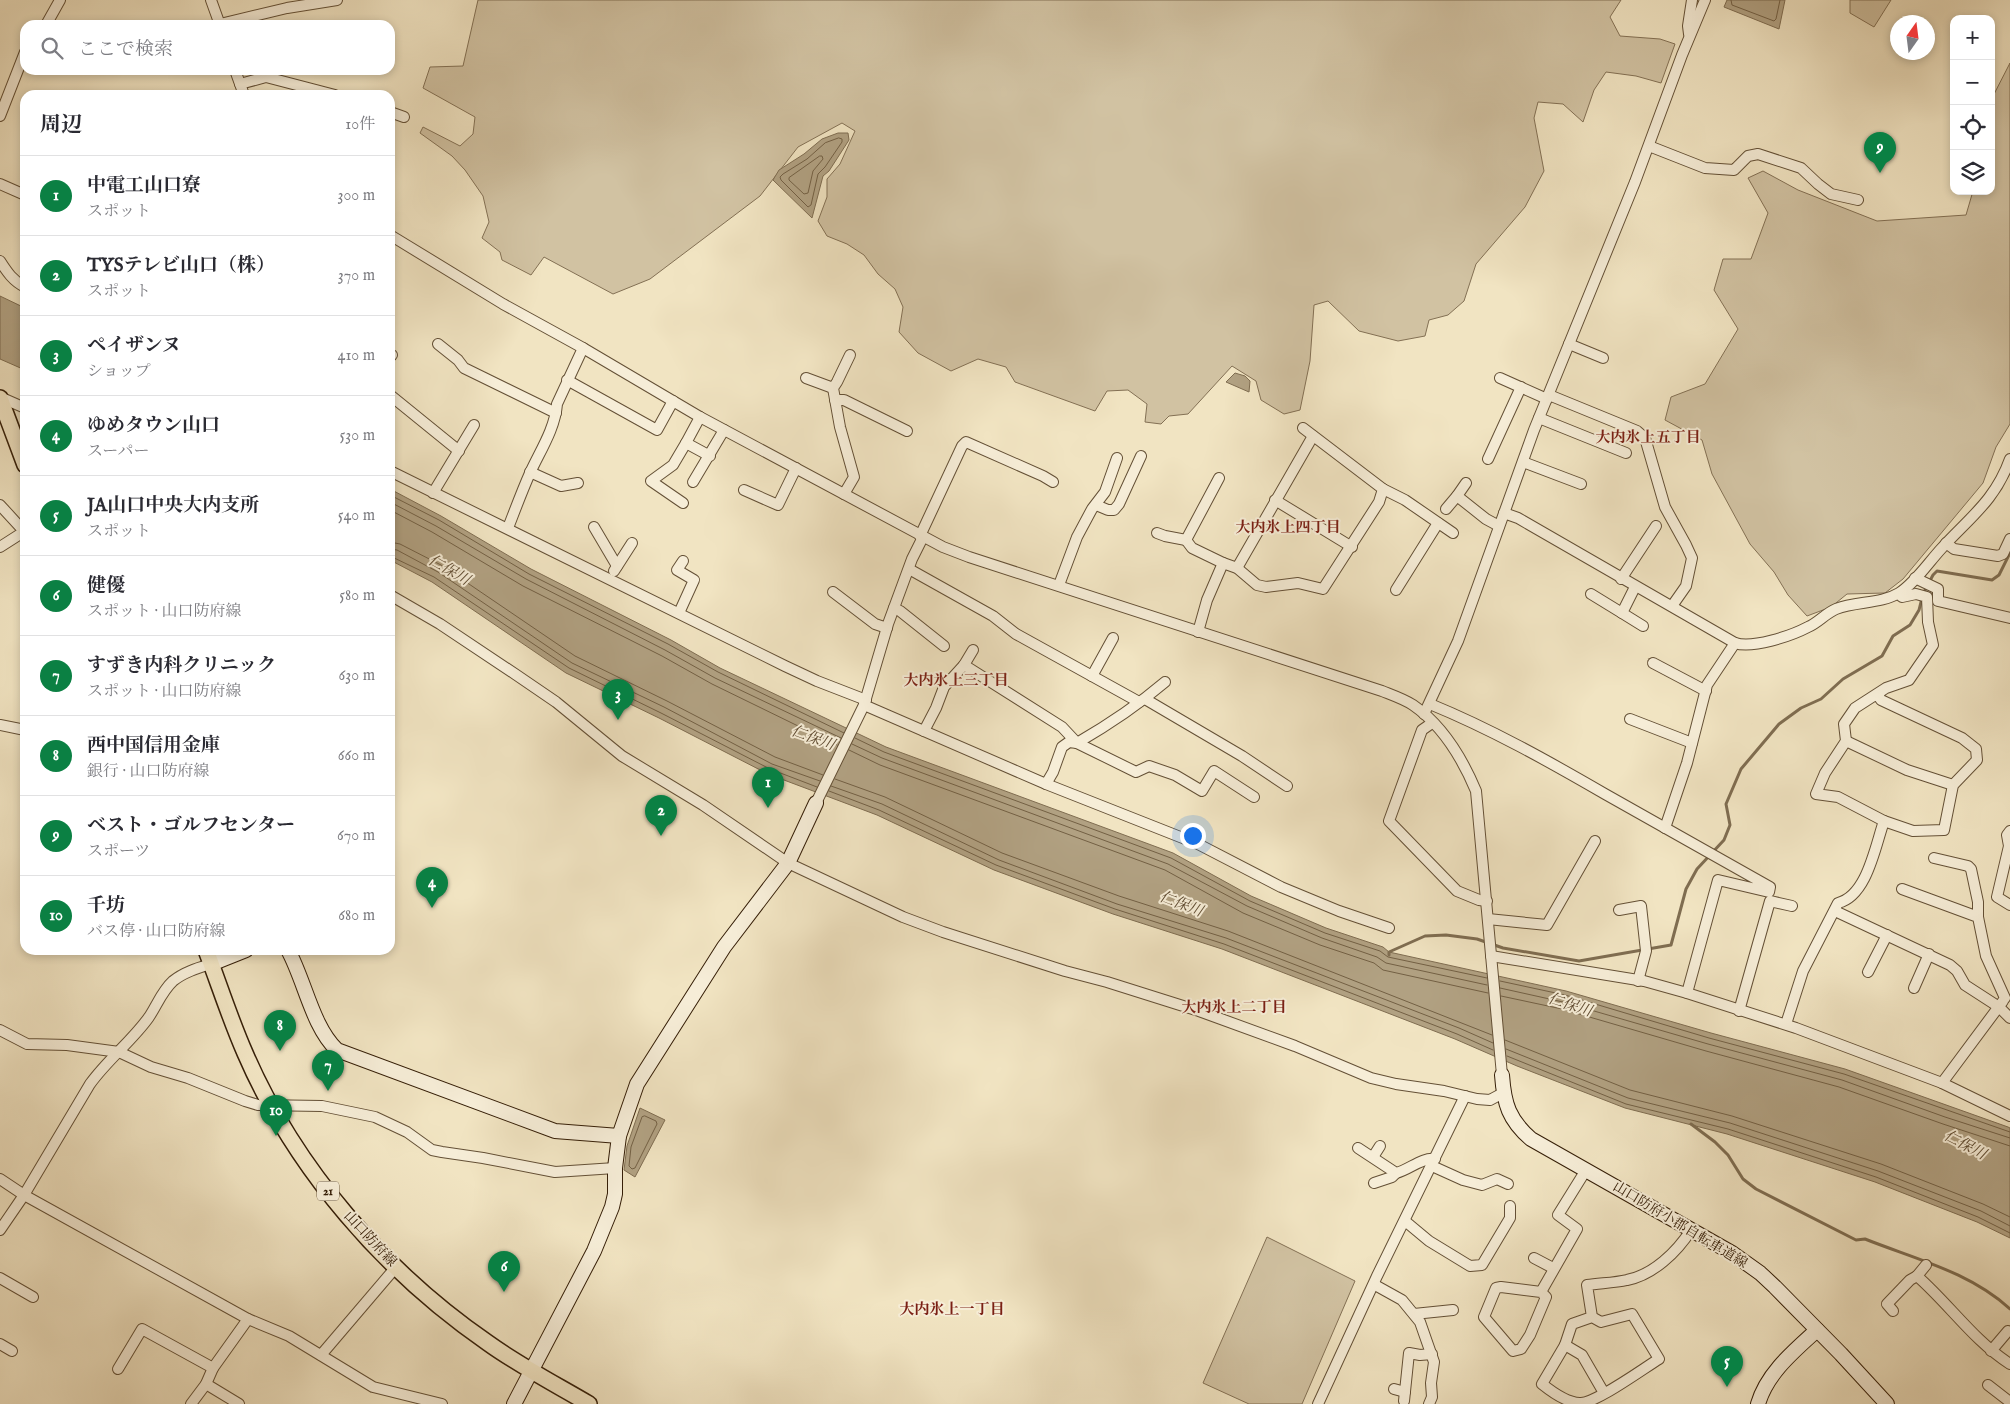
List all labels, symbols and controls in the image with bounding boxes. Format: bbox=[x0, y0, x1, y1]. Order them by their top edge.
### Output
north arrow bbox=[1890, 15, 1935, 60]
map controls bbox=[1950, 15, 1995, 195]
button: + bbox=[1950, 15, 1995, 60]
search box bbox=[20, 20, 395, 75]
icon: search bbox=[38, 34, 66, 62]
text: ここで検索 bbox=[78, 38, 173, 62]
button: − bbox=[1950, 60, 1995, 105]
button: locate bbox=[1950, 105, 1995, 150]
text: 周辺 bbox=[40, 112, 82, 139]
text: 10件 bbox=[345, 115, 375, 135]
pin: 9 bbox=[1864, 132, 1896, 173]
button: layers bbox=[1950, 150, 1995, 195]
text: 中電工山口寮 bbox=[87, 174, 201, 198]
text: 1 bbox=[53, 186, 59, 206]
text: 300 m bbox=[337, 186, 375, 206]
text: スポット bbox=[87, 202, 151, 222]
text: TYSテレビ山口（株） bbox=[87, 254, 275, 278]
text: 2 bbox=[52, 266, 60, 286]
text: 370 m bbox=[338, 266, 375, 286]
text: スポット bbox=[87, 282, 151, 302]
text: ペイザンヌ bbox=[87, 334, 181, 358]
text: 3 bbox=[53, 346, 59, 366]
text: 410 m bbox=[338, 346, 375, 366]
text: ショップ bbox=[87, 362, 151, 382]
text: ゆめタウン山口 bbox=[87, 414, 220, 438]
text: 4 bbox=[52, 426, 60, 446]
text: 530 m bbox=[340, 426, 375, 446]
district label: 大内氷上五丁目 bbox=[1595, 428, 1701, 447]
text: スーパー bbox=[87, 442, 149, 462]
text: JA山口中央大内支所 bbox=[87, 494, 259, 518]
text: 5 bbox=[53, 506, 59, 526]
text: 540 m bbox=[338, 506, 375, 526]
district label: 大内氷上四丁目 bbox=[1235, 518, 1341, 537]
text: スポット bbox=[87, 522, 151, 542]
water label: 仁保川 bbox=[425, 551, 475, 590]
text: 健優 bbox=[87, 574, 125, 598]
text: 6 bbox=[53, 586, 59, 606]
text: 580 m bbox=[339, 586, 375, 606]
text: スポット · 山口防府線 bbox=[87, 602, 242, 622]
text: すずき内科クリニック bbox=[87, 654, 276, 678]
text: 7 bbox=[52, 666, 60, 686]
text: 630 m bbox=[339, 666, 375, 686]
district label: 大内氷上三丁目 bbox=[903, 671, 1009, 690]
pin: 3 bbox=[602, 679, 634, 720]
text: スポット · 山口防府線 bbox=[87, 682, 242, 702]
water label: 仁保川 bbox=[789, 721, 839, 755]
text: 西中国信用金庫 bbox=[87, 734, 220, 758]
text: 8 bbox=[53, 746, 59, 766]
text: 660 m bbox=[338, 746, 375, 766]
text: 銀行 · 山口防府線 bbox=[87, 762, 210, 782]
pin: 1 bbox=[752, 767, 784, 808]
pin: 2 bbox=[645, 795, 677, 836]
text: ベスト・ゴルフセンター bbox=[87, 814, 295, 838]
your location bbox=[1180, 823, 1206, 849]
text: 9 bbox=[53, 826, 59, 846]
text: 670 m bbox=[337, 826, 375, 846]
text: スポーツ bbox=[87, 842, 150, 862]
pin: 4 bbox=[416, 867, 448, 908]
water label: 仁保川 bbox=[1157, 887, 1207, 922]
text: 千坊 bbox=[87, 894, 125, 918]
text: 10 bbox=[49, 906, 63, 926]
text: 680 m bbox=[338, 906, 375, 926]
text: バス停 · 山口防府線 bbox=[87, 922, 226, 942]
water label: 仁保川 bbox=[1546, 989, 1596, 1022]
district label: 大内氷上二丁目 bbox=[1181, 998, 1287, 1017]
pin: 8 bbox=[264, 1010, 296, 1051]
pin: 7 bbox=[312, 1050, 344, 1091]
pin: 10 bbox=[260, 1095, 292, 1136]
water label: 仁保川 bbox=[1941, 1126, 1991, 1165]
street label: 山口防府小郡自転車道線 bbox=[1609, 1178, 1751, 1272]
road number: 21 bbox=[317, 1182, 339, 1200]
street label: 山口防府線 bbox=[340, 1207, 400, 1271]
pin: 6 bbox=[488, 1251, 520, 1292]
district label: 大内氷上一丁目 bbox=[899, 1300, 1005, 1319]
pin: 5 bbox=[1711, 1346, 1743, 1387]

